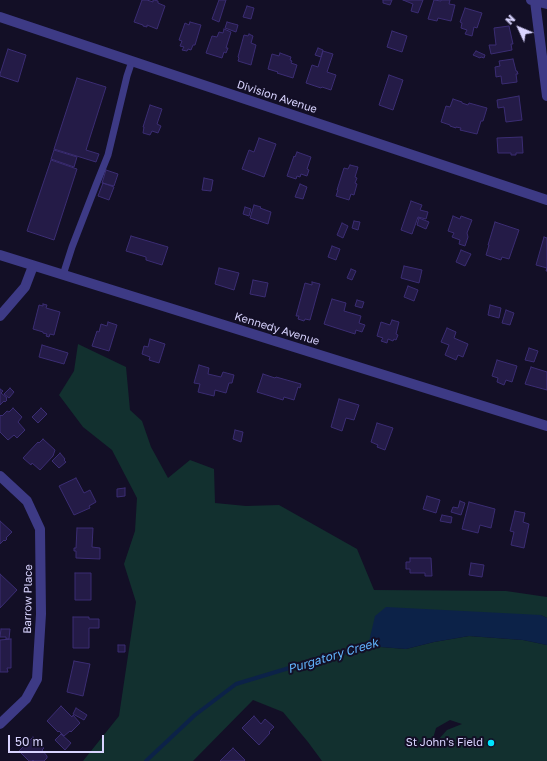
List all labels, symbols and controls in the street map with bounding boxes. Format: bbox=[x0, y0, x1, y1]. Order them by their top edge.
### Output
north arrow bbox=[499, 8, 539, 48]
text: N bbox=[502, 12, 518, 27]
street label: Division Avenue bbox=[235, 78, 319, 116]
street label: Kennedy Avenue bbox=[233, 310, 321, 348]
street label: Barrow Place bbox=[21, 564, 35, 634]
water label: Purgatory Creek bbox=[286, 635, 380, 677]
scale bar bbox=[10, 727, 106, 753]
text: 50 m bbox=[15, 734, 43, 749]
place label: St John's Field bbox=[406, 736, 483, 750]
marker: St John's Field bbox=[486, 738, 496, 748]

